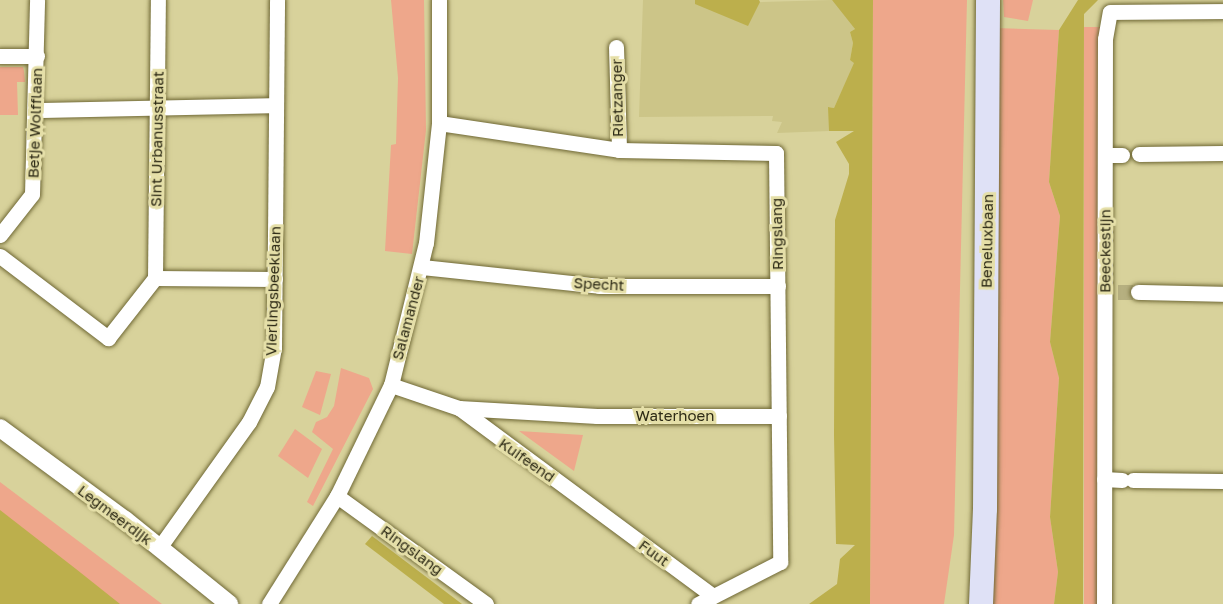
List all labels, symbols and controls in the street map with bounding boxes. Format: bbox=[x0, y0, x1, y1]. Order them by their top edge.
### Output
street label: Rietzanger bbox=[607, 59, 627, 137]
street label: Betje Wolfflaan bbox=[24, 67, 46, 179]
street label: Sint Urbanusstraat bbox=[147, 71, 167, 207]
street label: Beneluxbaan bbox=[977, 194, 997, 288]
street label: Ringslang bbox=[767, 198, 787, 270]
street label: Beeckestijn bbox=[1096, 209, 1114, 293]
street label: Vierlingsbeeklaan bbox=[262, 226, 284, 356]
street label: Salamander bbox=[388, 274, 428, 362]
street label: Specht bbox=[573, 274, 625, 294]
street label: Waterhoen bbox=[636, 407, 714, 425]
street label: Kuifeend bbox=[495, 434, 559, 486]
street label: Legmeerdijk bbox=[74, 481, 156, 549]
street label: Ringslang bbox=[377, 521, 447, 579]
street label: Fuut bbox=[635, 536, 673, 570]

